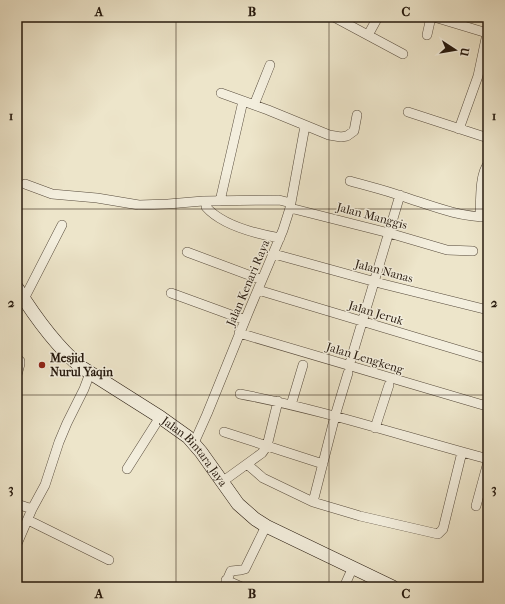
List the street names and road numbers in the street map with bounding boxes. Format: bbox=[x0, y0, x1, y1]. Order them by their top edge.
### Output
street label: Jalan Manggis bbox=[334, 200, 409, 232]
street label: Jalan Kenari Raya bbox=[223, 237, 273, 329]
street label: Jalan Nanas bbox=[352, 256, 415, 286]
street label: Jalan Jeruk bbox=[346, 298, 406, 328]
street label: Jalan Lengkeng bbox=[324, 339, 406, 377]
street label: Jalan Bintara Jaya bbox=[158, 413, 231, 490]

